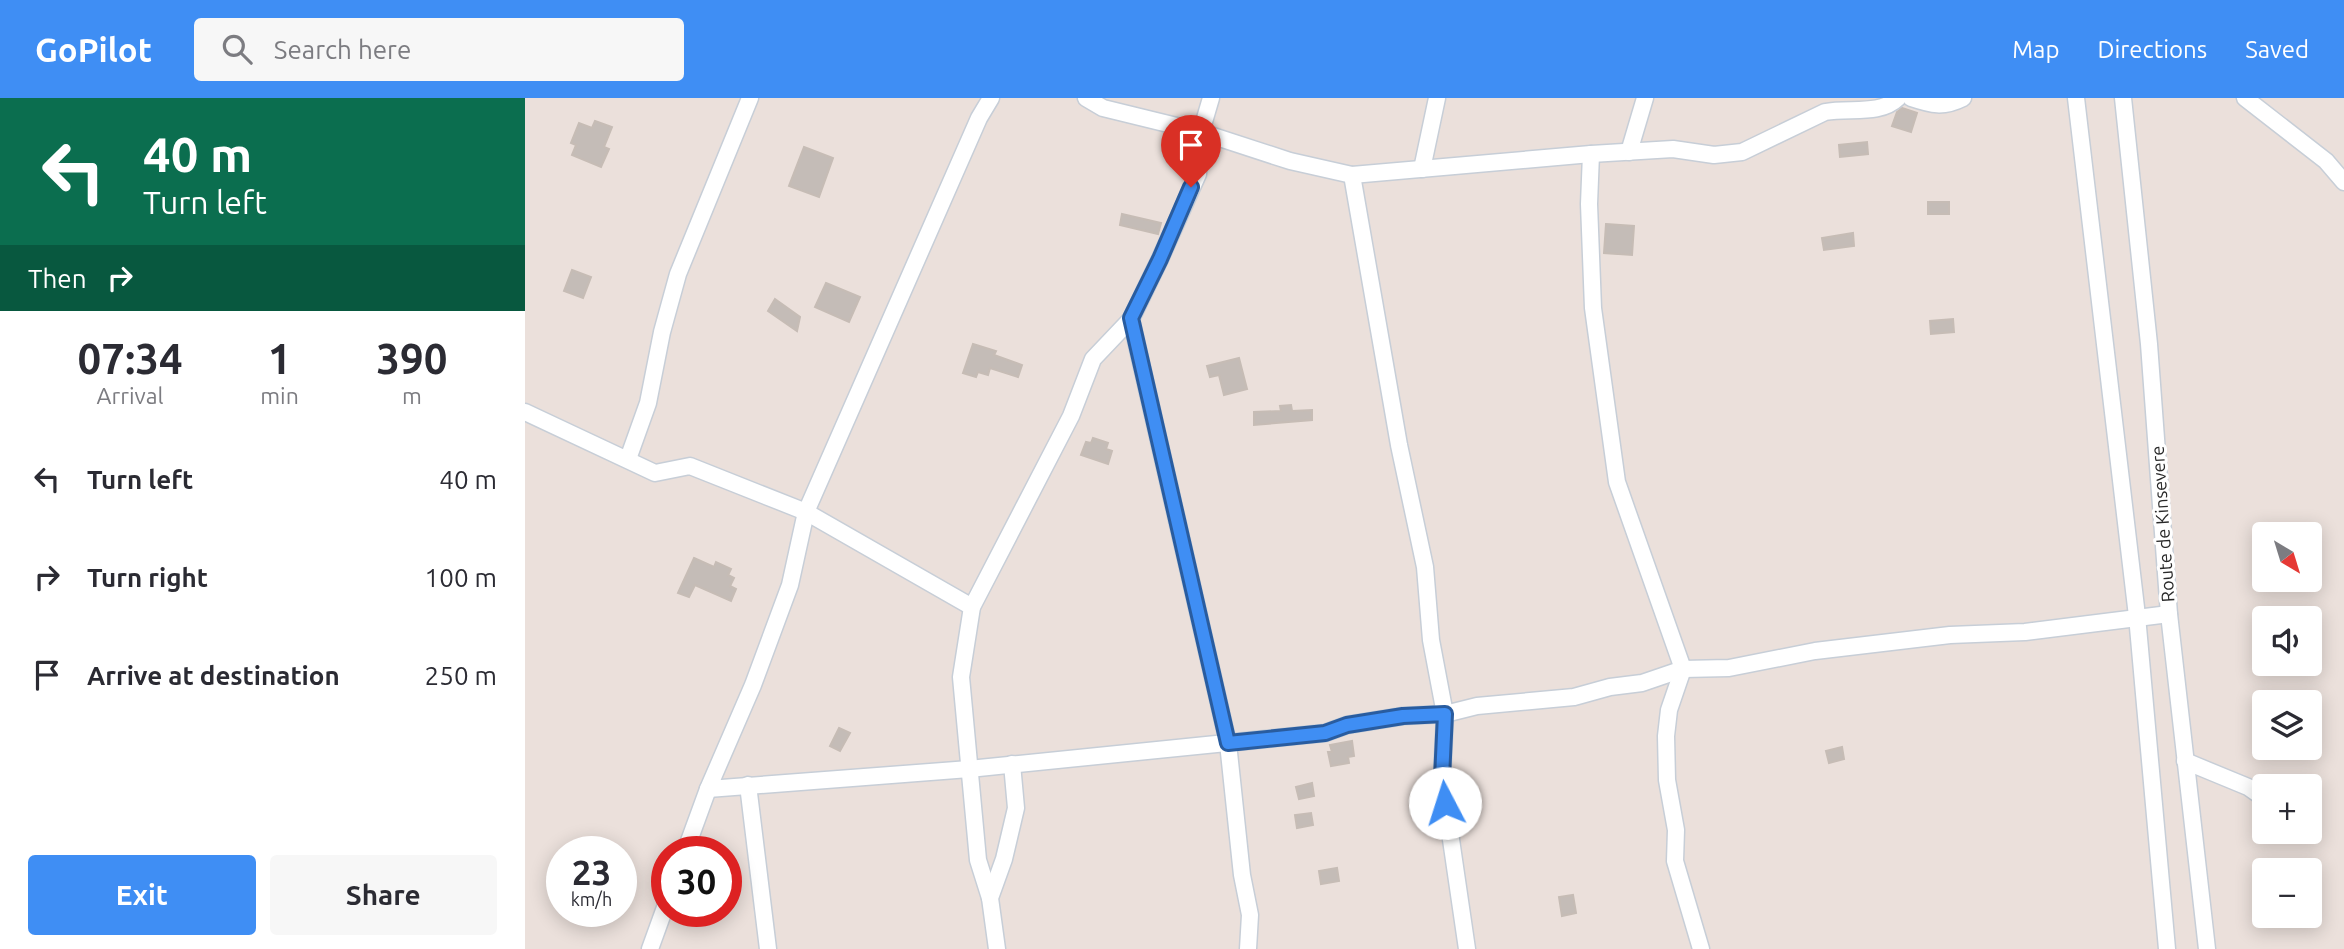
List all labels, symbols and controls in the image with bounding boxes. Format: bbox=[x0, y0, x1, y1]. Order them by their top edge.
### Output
search box bbox=[194, 18, 684, 81]
icon: search bbox=[218, 30, 256, 68]
text: GoPilot bbox=[35, 31, 152, 68]
text: Search here bbox=[274, 35, 411, 64]
text: Map bbox=[2012, 36, 2059, 63]
text: Directions bbox=[2097, 36, 2207, 63]
text: Saved bbox=[2245, 36, 2309, 63]
pin bbox=[1161, 115, 1221, 187]
icon: left bbox=[28, 126, 119, 217]
text: 40 m bbox=[143, 126, 252, 181]
icon: arrive bbox=[1172, 126, 1210, 164]
text: Turn left bbox=[143, 184, 267, 220]
icon: right bbox=[101, 259, 139, 297]
text: Then bbox=[28, 264, 87, 293]
text: 07:34 bbox=[78, 335, 183, 382]
text: 1 bbox=[268, 335, 291, 382]
text: 390 bbox=[376, 335, 447, 382]
text: Arrival bbox=[97, 383, 164, 408]
text: min bbox=[260, 383, 299, 408]
text: m bbox=[402, 383, 422, 408]
street label: Route de Kinsevere bbox=[2147, 445, 2177, 603]
icon: left bbox=[28, 460, 66, 498]
text: Turn left bbox=[87, 465, 193, 494]
text: 40 m bbox=[439, 465, 497, 494]
north arrow bbox=[2252, 522, 2322, 592]
map controls bbox=[2252, 522, 2322, 928]
icon: right bbox=[28, 558, 66, 596]
text: Turn right bbox=[87, 563, 208, 592]
text: 100 m bbox=[425, 563, 497, 592]
button: sound bbox=[2252, 606, 2322, 676]
icon: arrive bbox=[28, 656, 66, 694]
text: Arrive at destination bbox=[87, 661, 340, 690]
text: 250 m bbox=[425, 661, 497, 690]
button: layers bbox=[2252, 690, 2322, 760]
position arrow bbox=[1408, 766, 1482, 840]
button: + bbox=[2252, 774, 2322, 844]
speed limit sign: 30 bbox=[651, 836, 742, 927]
text: 23 bbox=[572, 852, 611, 892]
button: Exit bbox=[28, 855, 256, 935]
button: Share bbox=[270, 855, 497, 935]
button: − bbox=[2252, 858, 2322, 928]
text: km/h bbox=[571, 889, 612, 909]

